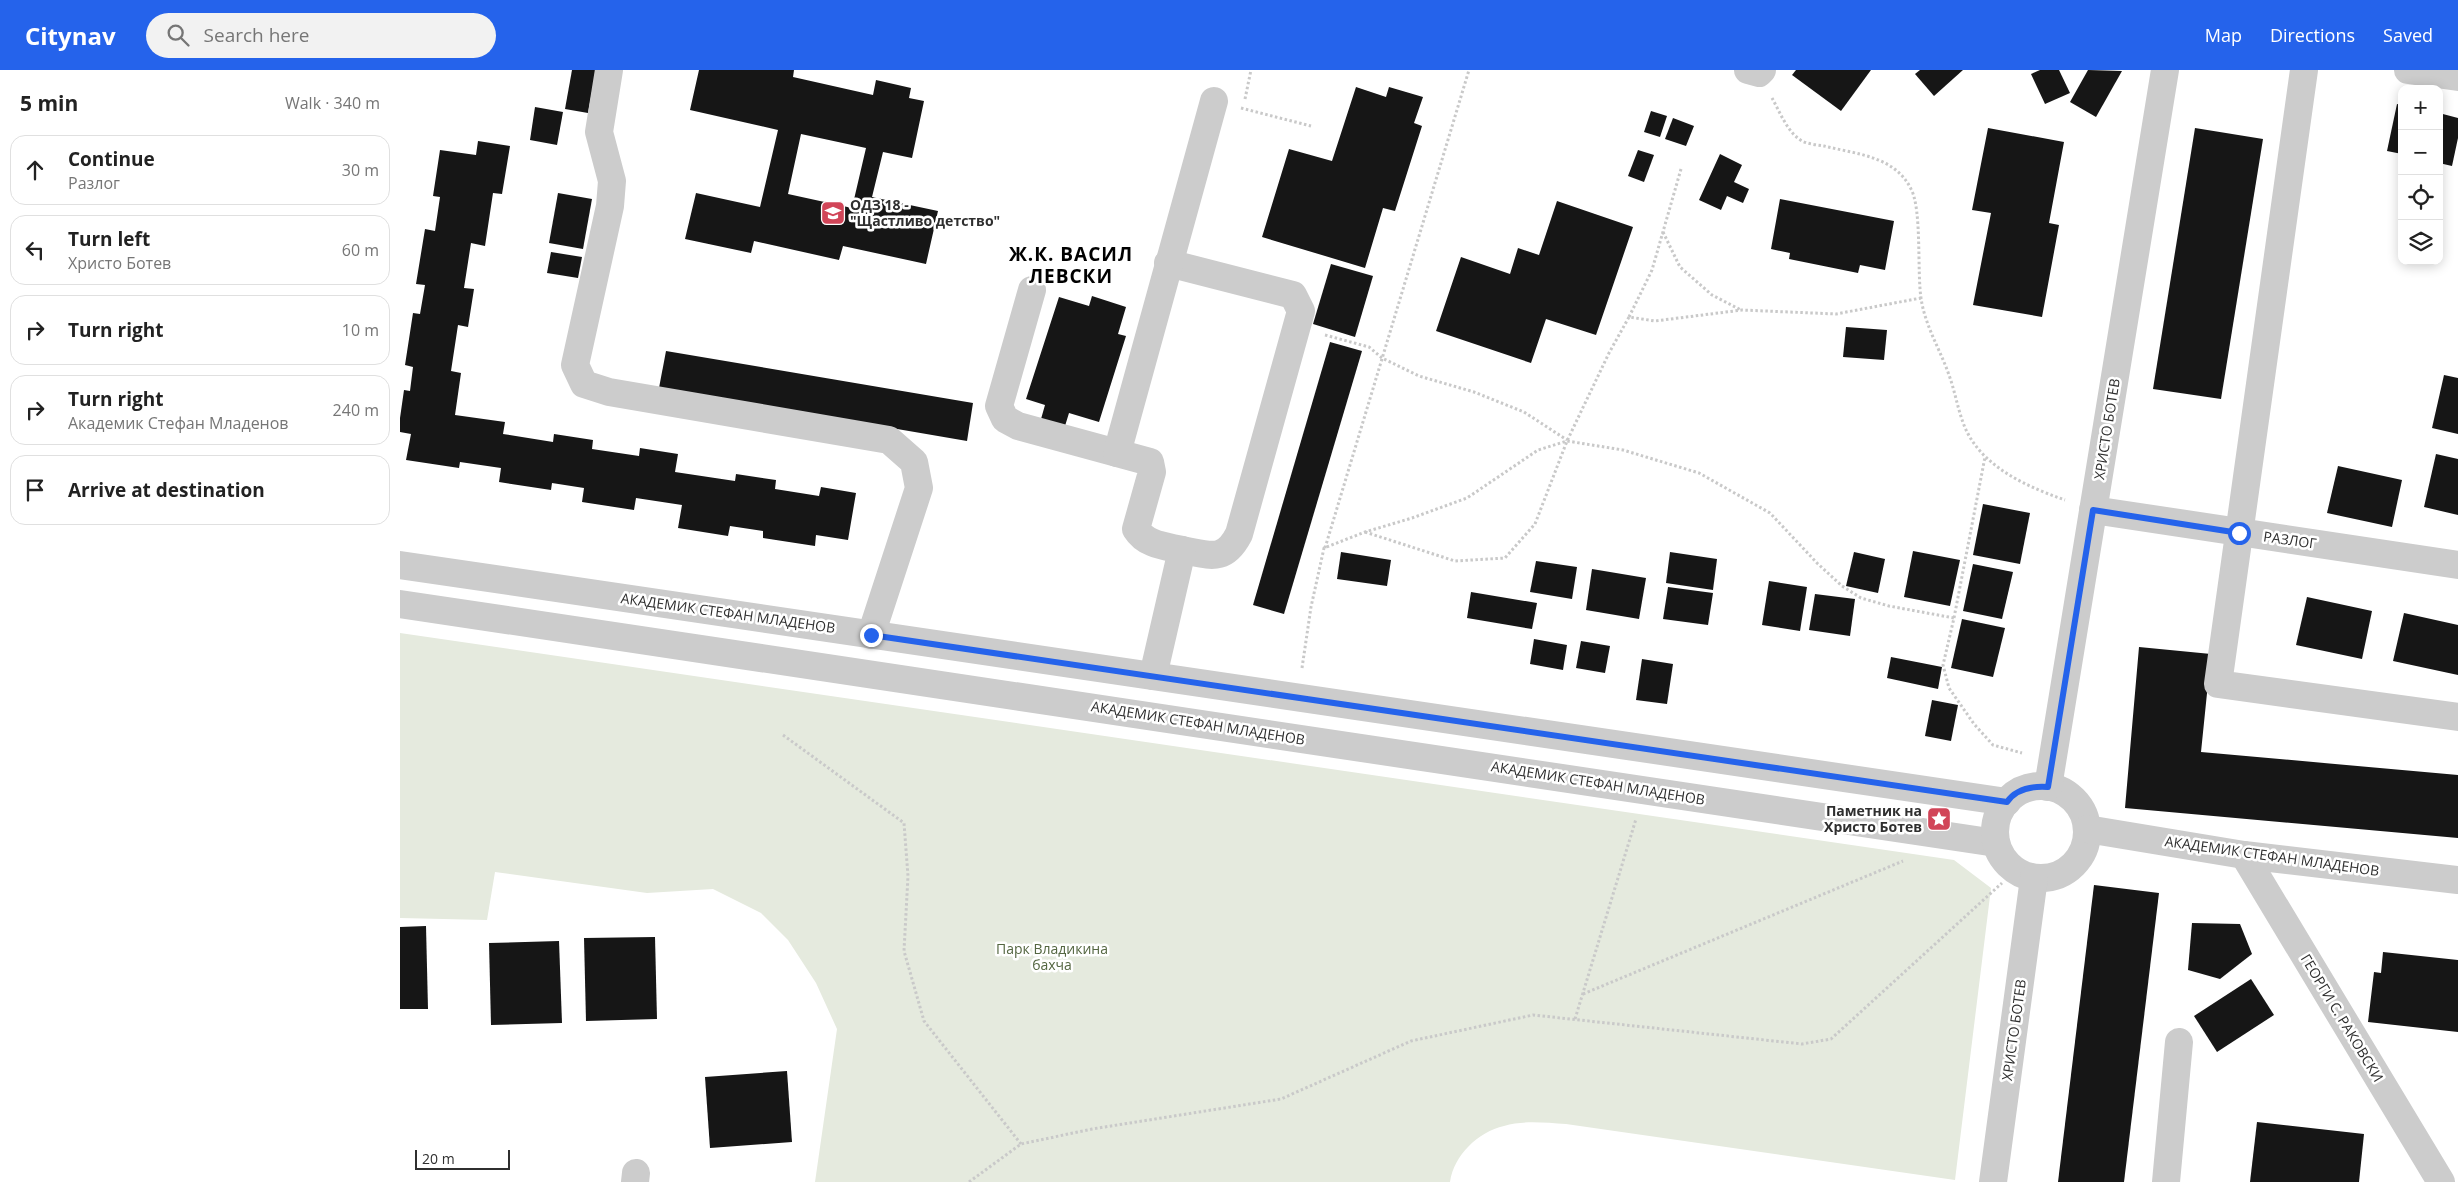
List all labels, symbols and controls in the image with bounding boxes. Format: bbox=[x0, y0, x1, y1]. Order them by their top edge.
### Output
search box bbox=[146, 13, 496, 58]
text: Citynav bbox=[25, 19, 116, 52]
icon: search bbox=[164, 21, 192, 49]
text: Search here bbox=[204, 22, 309, 48]
text: Map bbox=[2205, 23, 2242, 47]
text: Directions bbox=[2270, 23, 2355, 47]
text: Saved bbox=[2383, 23, 2433, 47]
map controls bbox=[2398, 85, 2443, 265]
button: + bbox=[2398, 85, 2443, 130]
text: 5 min bbox=[20, 89, 78, 117]
text: Walk · 340 m bbox=[285, 92, 380, 114]
button: − bbox=[2398, 130, 2443, 175]
text: Continue bbox=[68, 146, 155, 172]
icon: ahead bbox=[21, 156, 49, 184]
text: 30 m bbox=[342, 159, 379, 181]
text: Разлог bbox=[68, 172, 120, 194]
button: locate bbox=[2398, 175, 2443, 220]
place label: ОДЗ 18 - "Щастливо детство" bbox=[850, 195, 1000, 230]
school or university icon: ОДЗ 18 - "Щастливо детство" bbox=[820, 200, 846, 226]
button: layers bbox=[2398, 220, 2443, 265]
text: Turn left bbox=[68, 226, 150, 252]
icon: left bbox=[21, 236, 49, 264]
text: 60 m bbox=[342, 239, 379, 261]
district label: Ж.К. ВАСИЛ ЛЕВСКИ bbox=[1009, 241, 1133, 289]
text: Христо Ботев bbox=[68, 252, 171, 274]
icon: right bbox=[21, 316, 49, 344]
text: Turn right bbox=[68, 317, 163, 343]
text: 10 m bbox=[342, 319, 379, 341]
street label: ХРИСТО БОТЕВ bbox=[2089, 377, 2124, 481]
text: Turn right bbox=[68, 386, 163, 412]
icon: right bbox=[21, 396, 49, 424]
text: 240 m bbox=[333, 399, 379, 421]
text: Академик Стефан Младенов bbox=[68, 412, 289, 434]
icon: arrive bbox=[21, 476, 49, 504]
text: Arrive at destination bbox=[68, 477, 265, 503]
route start bbox=[2228, 522, 2251, 545]
street label: РАЗЛОГ bbox=[2262, 526, 2318, 553]
street label: АКАДЕМИК СТЕФАН МЛАДЕНОВ bbox=[620, 588, 836, 637]
route end bbox=[860, 624, 883, 647]
street label: АКАДЕМИК СТЕФАН МЛАДЕНОВ bbox=[1090, 696, 1306, 749]
street label: АКАДЕМИК СТЕФАН МЛАДЕНОВ bbox=[1490, 756, 1706, 809]
place label: Паметник на Христо Ботев bbox=[1824, 801, 1922, 836]
place icon: Паметник на Христо Ботев bbox=[1926, 806, 1952, 832]
street label: АКАДЕМИК СТЕФАН МЛАДЕНОВ bbox=[2164, 831, 2380, 880]
park label: Парк Владикина бахча bbox=[996, 939, 1108, 974]
street label: ГЕОРГИ С. РАКОВСКИ bbox=[2297, 950, 2388, 1085]
street label: ХРИСТО БОТЕВ bbox=[1997, 978, 2030, 1082]
scale bar bbox=[415, 1147, 510, 1170]
text: 20 m bbox=[422, 1149, 455, 1168]

